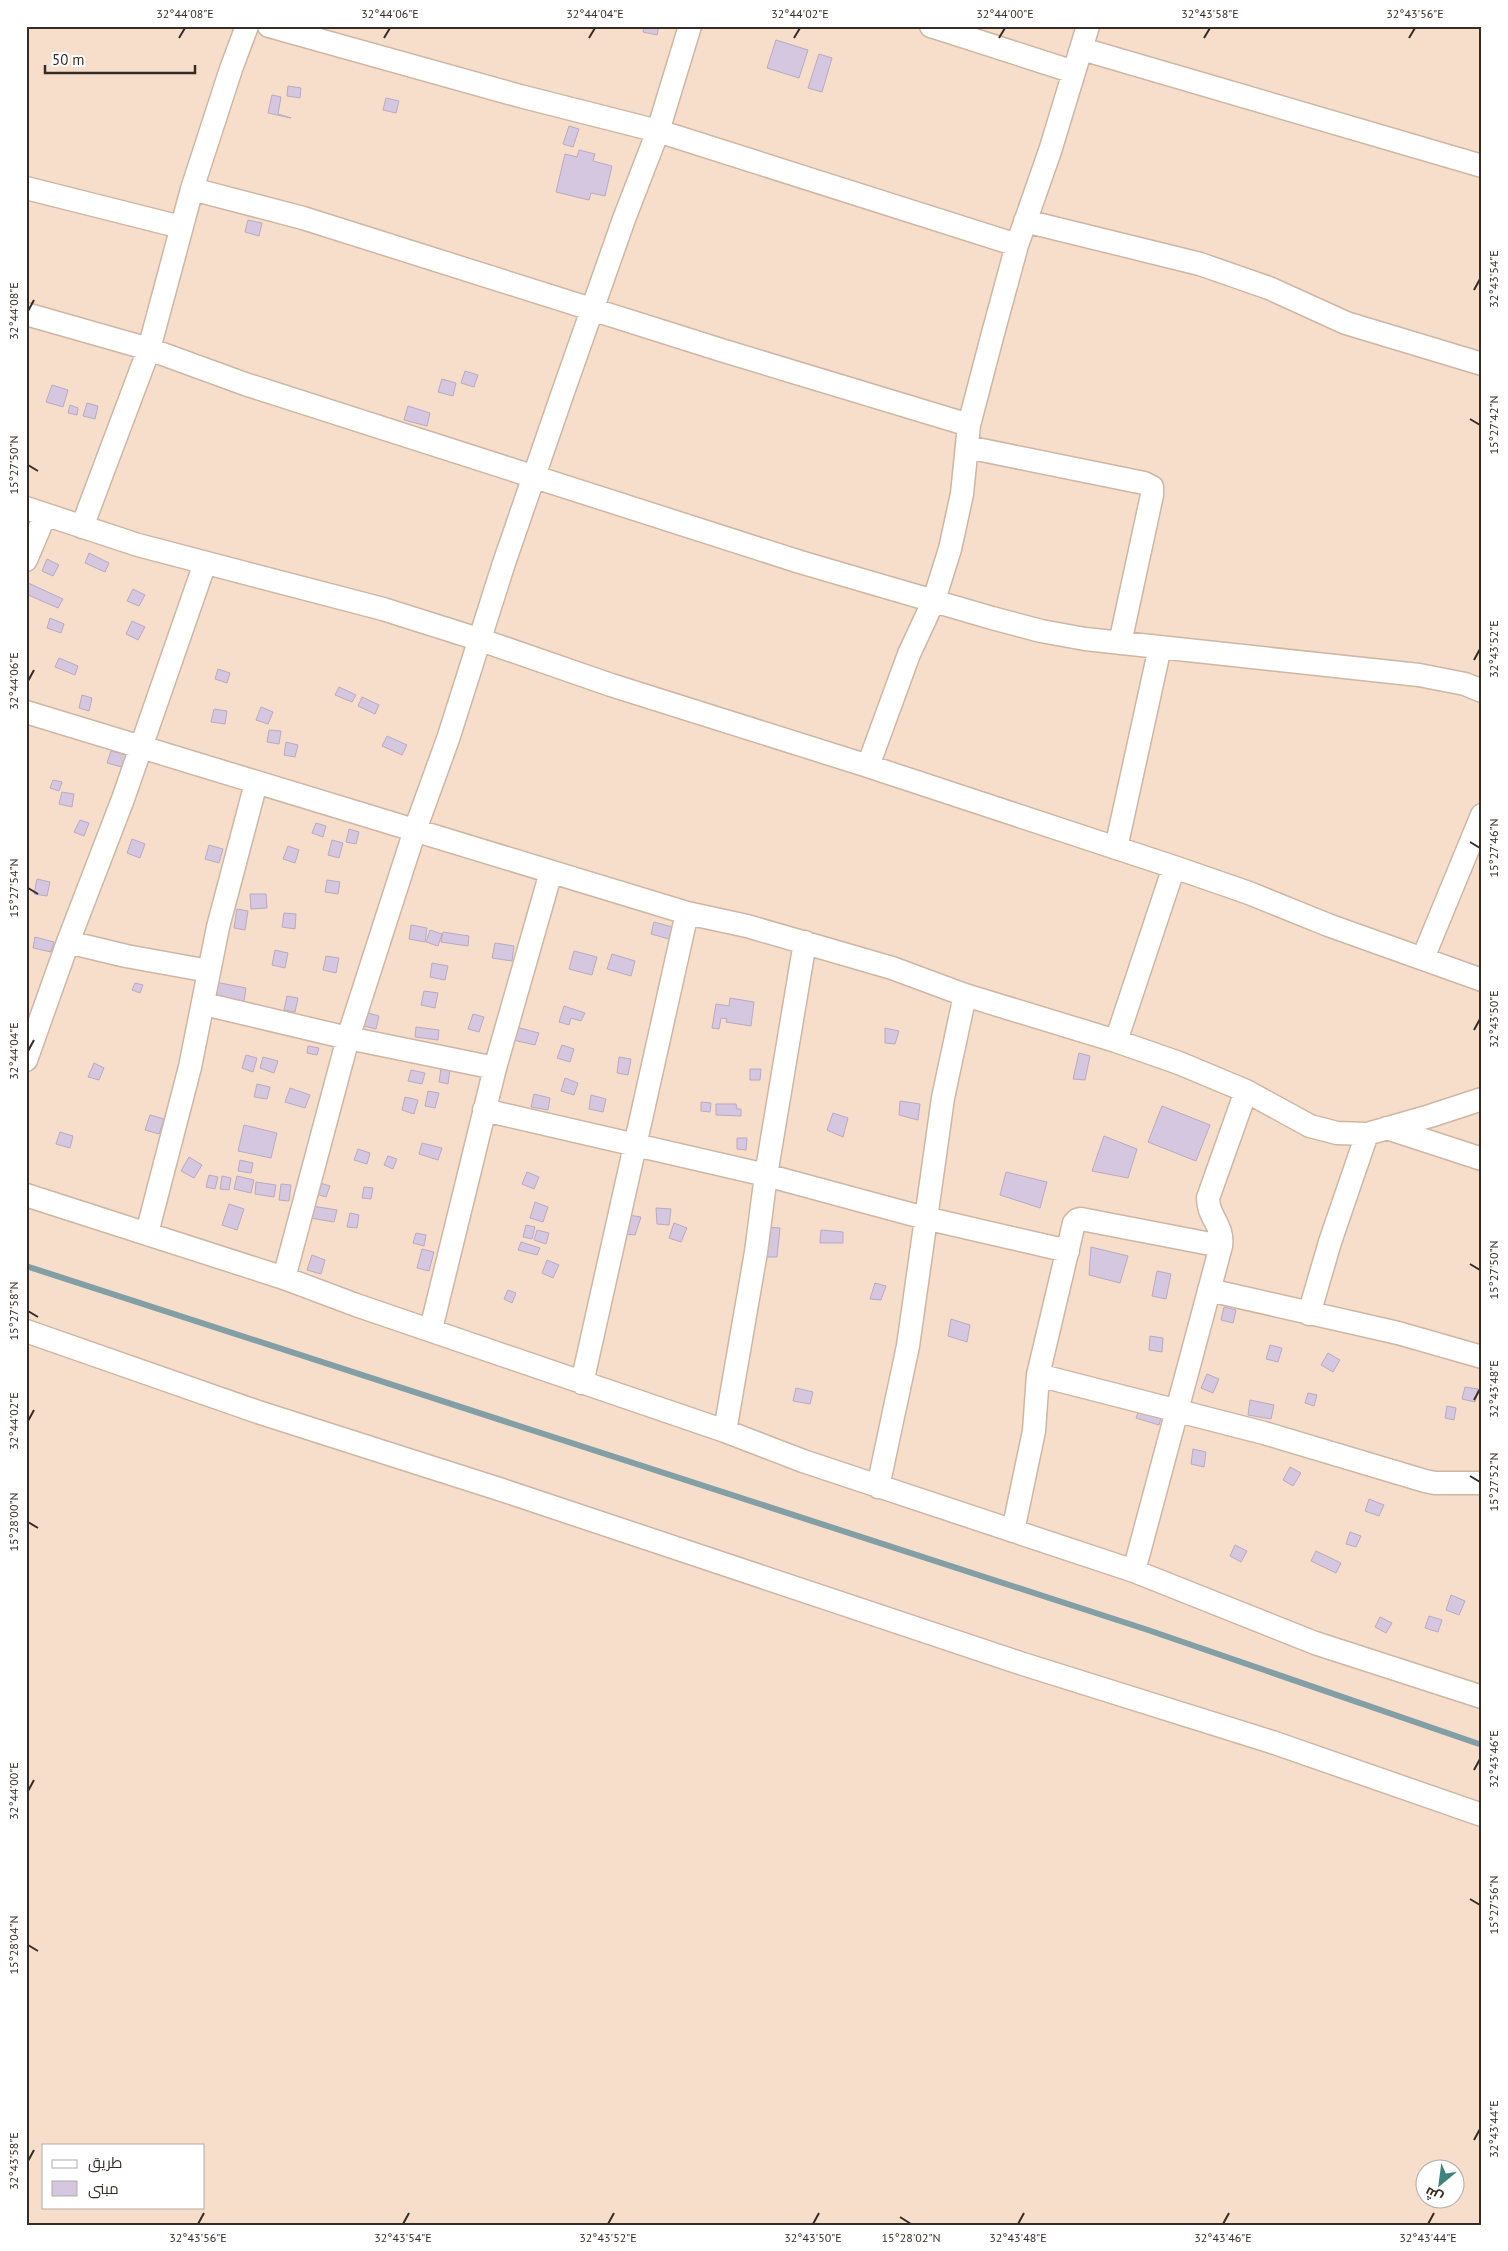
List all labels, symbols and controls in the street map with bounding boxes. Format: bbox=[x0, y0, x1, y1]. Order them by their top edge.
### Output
text: 32°44'08"E bbox=[156, 6, 214, 21]
text: 32°44'06"E bbox=[361, 6, 419, 21]
text: 32°44'04"E bbox=[566, 6, 624, 21]
text: 32°44'02"E bbox=[771, 6, 829, 21]
text: 32°44'00"E bbox=[976, 6, 1034, 21]
text: 32°43'58"E bbox=[1181, 6, 1239, 21]
text: 32°43'56"E bbox=[1386, 6, 1444, 21]
scale bar bbox=[45, 42, 195, 74]
text: 50 m bbox=[52, 50, 85, 69]
text: 32°43'54"E bbox=[1486, 250, 1501, 308]
text: 32°44'08"E bbox=[6, 282, 21, 340]
text: 15°27'42"N bbox=[1486, 395, 1501, 455]
text: 15°27'50"N bbox=[6, 435, 21, 495]
text: 32°43'52"E bbox=[1486, 620, 1501, 678]
text: 32°44'06"E bbox=[6, 652, 21, 710]
text: 15°27'46"N bbox=[1486, 818, 1501, 878]
text: 15°27'54"N bbox=[6, 858, 21, 918]
text: 32°43'50"E bbox=[1486, 990, 1501, 1048]
text: 32°44'04"E bbox=[6, 1022, 21, 1080]
text: 15°27'50"N bbox=[1486, 1240, 1501, 1300]
text: 15°27'58"N bbox=[6, 1281, 21, 1341]
text: 32°43'48"E bbox=[1486, 1360, 1501, 1418]
text: 32°44'02"E bbox=[6, 1392, 21, 1450]
text: 15°27'52"N bbox=[1486, 1452, 1501, 1512]
text: 15°28'00"N bbox=[6, 1492, 21, 1552]
text: 32°43'46"E bbox=[1486, 1730, 1501, 1788]
text: 32°44'00"E bbox=[6, 1762, 21, 1820]
text: 15°27'56"N bbox=[1486, 1875, 1501, 1935]
text: 15°28'04"N bbox=[6, 1915, 21, 1975]
text: 32°43'44"E bbox=[1486, 2100, 1501, 2158]
text: 32°43'58"E bbox=[6, 2132, 21, 2190]
legend bbox=[42, 2144, 205, 2208]
text: طريق bbox=[88, 2153, 122, 2173]
north arrow bbox=[1416, 2158, 1466, 2208]
text: مبنى bbox=[88, 2179, 119, 2199]
text: ش bbox=[1421, 2183, 1446, 2208]
text: 32°43'56"E bbox=[169, 2230, 227, 2245]
text: 32°43'54"E bbox=[374, 2230, 432, 2245]
text: 32°43'52"E bbox=[579, 2230, 637, 2245]
text: 32°43'50"E bbox=[784, 2230, 842, 2245]
text: 15°28'02"N bbox=[881, 2230, 941, 2245]
text: 32°43'48"E bbox=[989, 2230, 1047, 2245]
text: 32°43'46"E bbox=[1194, 2230, 1252, 2245]
text: 32°43'44"E bbox=[1399, 2230, 1457, 2245]

